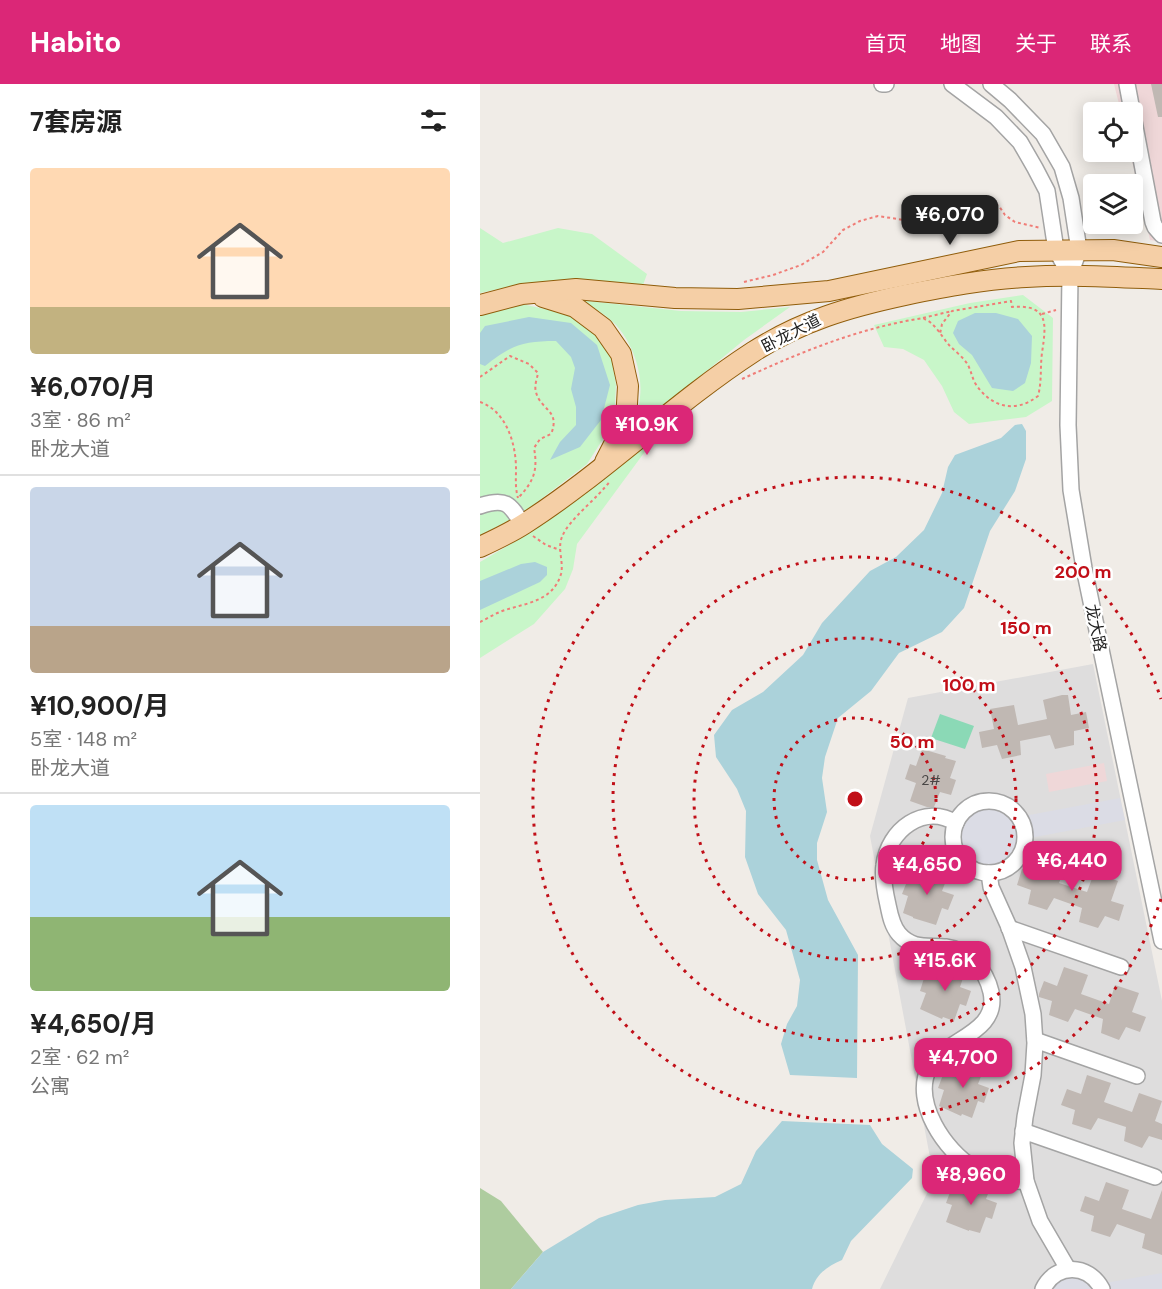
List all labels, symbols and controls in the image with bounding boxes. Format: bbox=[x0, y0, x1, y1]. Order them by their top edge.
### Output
text: Habito bbox=[30, 24, 121, 61]
text: 首页 bbox=[865, 30, 907, 58]
text: 地图 bbox=[940, 30, 982, 58]
text: 关于 bbox=[1015, 30, 1057, 58]
text: 联系 bbox=[1090, 30, 1132, 58]
map controls bbox=[1083, 102, 1143, 234]
button: locate bbox=[1083, 102, 1143, 162]
icon: filters bbox=[417, 104, 450, 137]
text: 7套房源 bbox=[30, 105, 122, 139]
button: layers bbox=[1083, 174, 1143, 234]
pin: ¥6,070 bbox=[901, 195, 999, 246]
text: ¥6,070 bbox=[915, 201, 985, 227]
icon: home bbox=[186, 207, 294, 315]
street label: 卧龙大道 bbox=[758, 309, 824, 357]
text: ¥6,070/月 bbox=[30, 370, 156, 404]
pin: ¥10.9K bbox=[598, 405, 696, 456]
text: 3室 · 86 m² bbox=[30, 407, 131, 433]
text: ¥10.9K bbox=[615, 411, 679, 437]
text: 卧龙大道 bbox=[30, 436, 110, 462]
icon: home bbox=[186, 526, 294, 634]
text: 200 m bbox=[1055, 560, 1111, 584]
street label: 龙大路 bbox=[1081, 602, 1111, 654]
text: 150 m bbox=[1000, 616, 1052, 640]
text: 100 m bbox=[942, 673, 996, 697]
text: ¥10,900/月 bbox=[30, 689, 169, 723]
text: 5室 · 148 m² bbox=[30, 726, 137, 752]
text: 50 m bbox=[889, 730, 935, 754]
text: 卧龙大道 bbox=[30, 755, 110, 781]
house number: 2# bbox=[921, 771, 941, 789]
centre of rings bbox=[845, 789, 865, 809]
pin: ¥6,440 bbox=[1023, 841, 1121, 892]
icon: home bbox=[186, 844, 294, 952]
pin: ¥4,650 bbox=[878, 845, 976, 896]
text: ¥6,440 bbox=[1037, 847, 1107, 873]
text: ¥4,650 bbox=[892, 851, 962, 877]
pin: ¥15.6K bbox=[896, 941, 994, 992]
text: ¥15.6K bbox=[914, 947, 976, 973]
text: ¥4,650/月 bbox=[30, 1007, 157, 1041]
pin: ¥4,700 bbox=[914, 1038, 1012, 1089]
text: 2室 · 62 m² bbox=[30, 1044, 129, 1070]
text: ¥4,700 bbox=[928, 1044, 998, 1070]
text: 公寓 bbox=[30, 1073, 70, 1099]
pin: ¥8,960 bbox=[922, 1155, 1020, 1206]
text: ¥8,960 bbox=[936, 1161, 1006, 1187]

